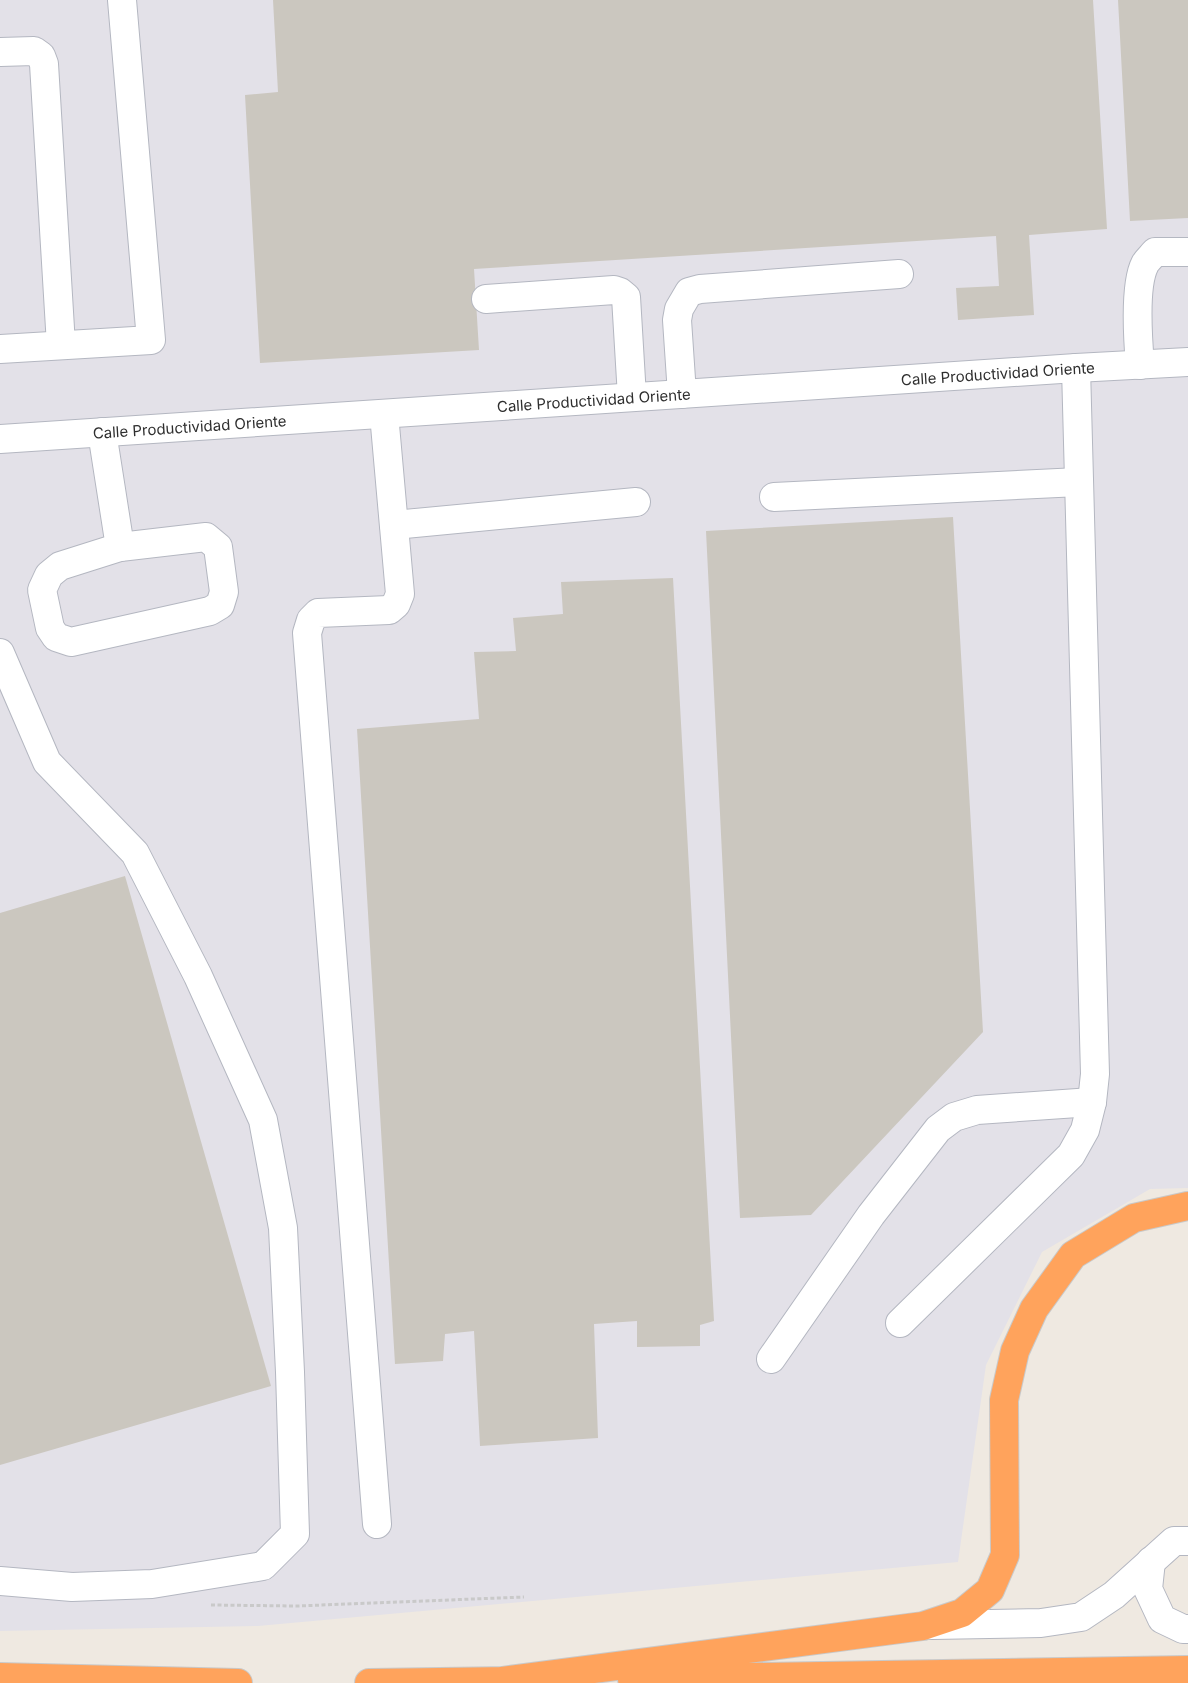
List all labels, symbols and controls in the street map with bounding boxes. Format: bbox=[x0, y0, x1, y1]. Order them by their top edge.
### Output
street label: Calle Productividad Oriente bbox=[900, 358, 1095, 389]
street label: Calle Productividad Oriente bbox=[496, 384, 691, 416]
street label: Calle Productividad Oriente bbox=[92, 411, 287, 442]

